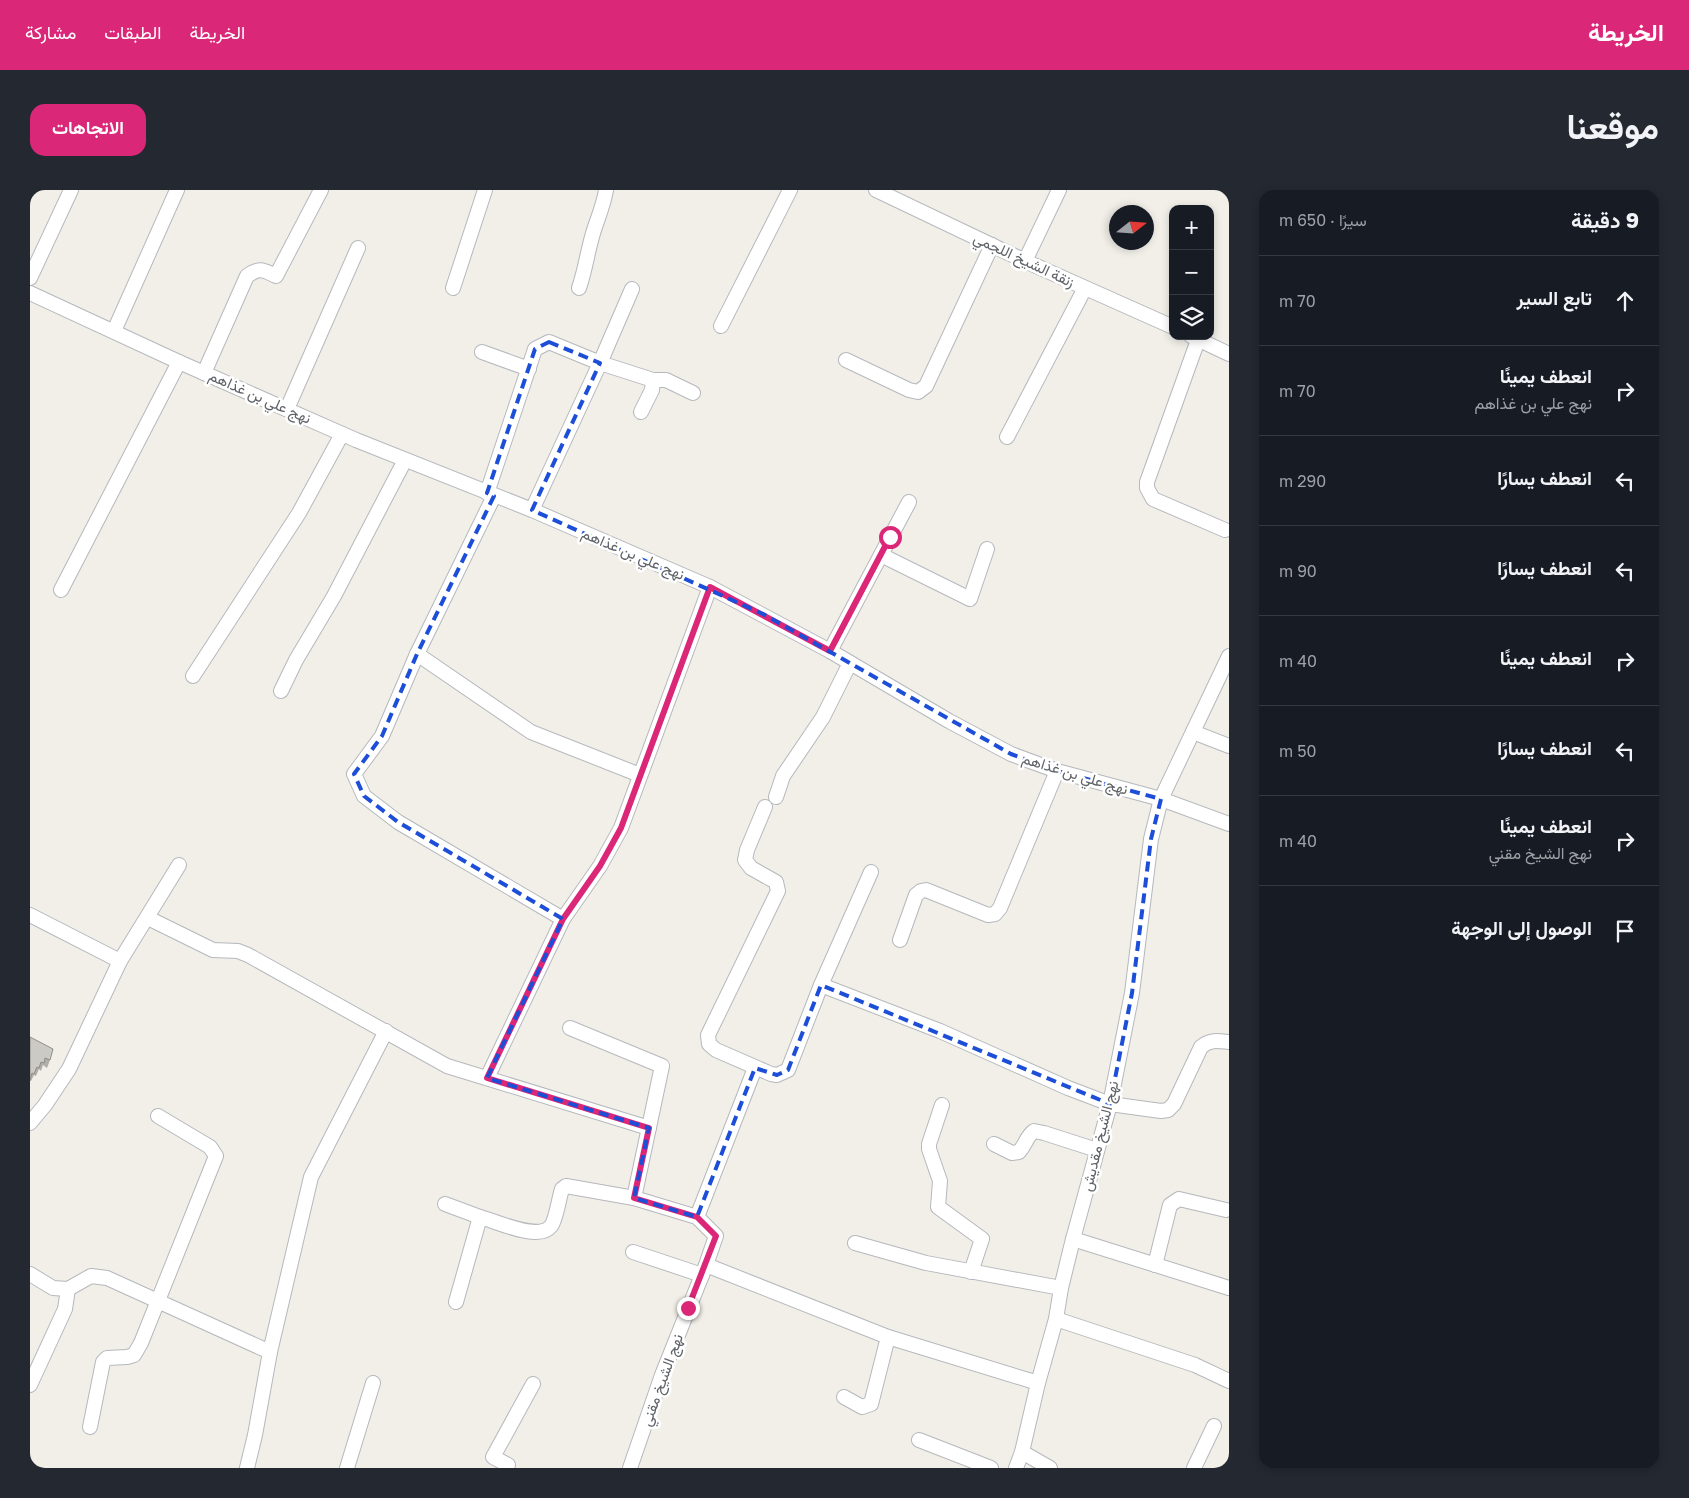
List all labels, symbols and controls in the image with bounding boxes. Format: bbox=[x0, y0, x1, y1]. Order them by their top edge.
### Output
text: الخريطة bbox=[1588, 17, 1664, 46]
text: مشاركة bbox=[25, 21, 76, 43]
text: الطبقات bbox=[104, 21, 161, 43]
text: الخريطة bbox=[189, 21, 245, 43]
button: الاتجاهات bbox=[30, 104, 146, 156]
text: موقعنا bbox=[1566, 105, 1659, 147]
north arrow bbox=[1109, 205, 1154, 250]
map controls bbox=[1169, 205, 1214, 340]
button: + bbox=[1169, 205, 1214, 250]
text: 9 دقيقة bbox=[1571, 207, 1639, 233]
text: سيرًا · 650 m bbox=[1279, 210, 1367, 230]
street label: زنقة الشيخ اللجمي bbox=[969, 228, 1078, 295]
button: − bbox=[1169, 250, 1214, 295]
text: تابع السير bbox=[1516, 286, 1592, 309]
icon: ahead bbox=[1611, 287, 1639, 315]
text: 70 m bbox=[1279, 291, 1316, 311]
button: layers bbox=[1169, 295, 1214, 340]
text: انعطف يمينًا bbox=[1500, 364, 1592, 387]
street label: نهج علي بن غذاهم bbox=[204, 365, 314, 431]
icon: right bbox=[1611, 377, 1639, 405]
text: 70 m bbox=[1279, 381, 1316, 401]
text: نهج علي بن غذاهم bbox=[1475, 393, 1592, 413]
text: انعطف يسارًا bbox=[1497, 466, 1592, 489]
icon: left bbox=[1611, 467, 1639, 495]
text: 290 m bbox=[1279, 471, 1326, 491]
street label: نهج علي بن غذاهم bbox=[577, 523, 688, 587]
route start bbox=[879, 526, 902, 549]
text: انعطف يسارًا bbox=[1497, 556, 1592, 579]
icon: left bbox=[1611, 557, 1639, 585]
text: 90 m bbox=[1279, 561, 1317, 581]
text: انعطف يمينًا bbox=[1500, 646, 1592, 669]
icon: right bbox=[1611, 647, 1639, 675]
text: 40 m bbox=[1279, 651, 1317, 671]
text: انعطف يسارًا bbox=[1497, 736, 1592, 759]
icon: left bbox=[1611, 737, 1639, 765]
text: 50 m bbox=[1279, 741, 1316, 761]
street label: نهج علي بن غذاهم bbox=[1019, 748, 1131, 803]
text: انعطف يمينًا bbox=[1500, 814, 1592, 837]
icon: right bbox=[1611, 827, 1639, 855]
text: 40 m bbox=[1279, 831, 1317, 851]
text: نهج الشيخ مقني bbox=[1489, 843, 1592, 863]
text: الوصول إلى الوجهة bbox=[1451, 916, 1592, 939]
icon: arrive bbox=[1611, 917, 1639, 945]
street label: نهج الشيخ مقديش bbox=[1077, 1079, 1124, 1194]
route end bbox=[677, 1297, 700, 1320]
street label: نهج الشيخ مقني bbox=[636, 1331, 691, 1430]

